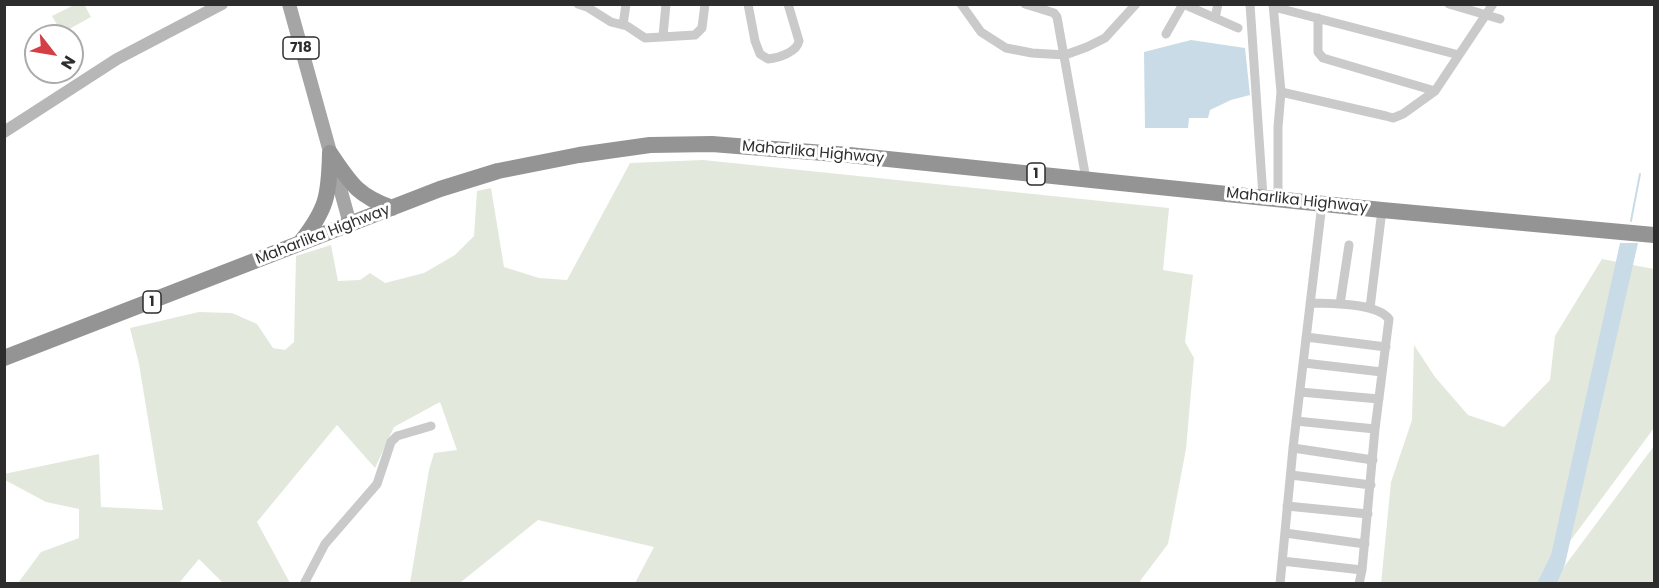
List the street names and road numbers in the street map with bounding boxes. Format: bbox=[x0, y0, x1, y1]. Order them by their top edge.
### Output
road number: 718 bbox=[283, 37, 319, 59]
street label: Maharlika Highway bbox=[741, 138, 885, 168]
road number: 1 bbox=[1027, 163, 1045, 185]
street label: Maharlika Highway bbox=[1225, 185, 1369, 217]
street label: Maharlika Highway bbox=[253, 201, 393, 269]
road number: 1 bbox=[143, 291, 161, 313]

